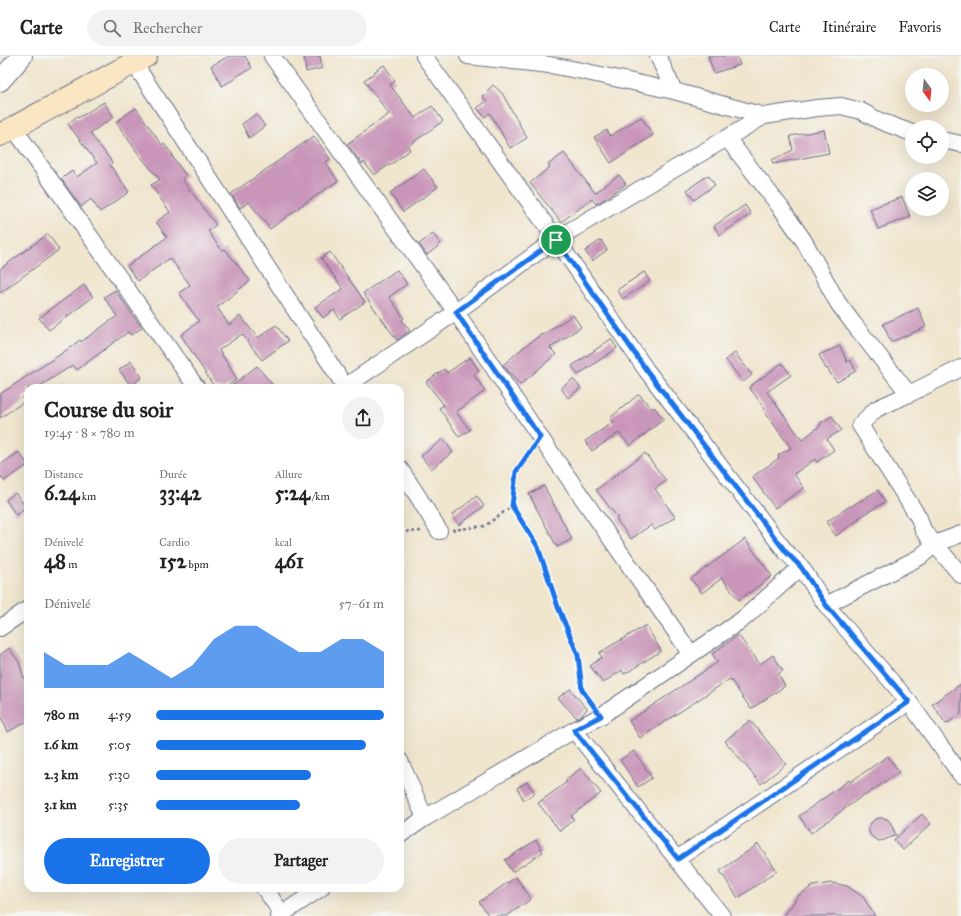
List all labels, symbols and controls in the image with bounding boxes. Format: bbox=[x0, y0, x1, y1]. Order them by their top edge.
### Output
search box bbox=[87, 10, 367, 46]
text: Carte bbox=[20, 16, 63, 39]
icon: search bbox=[101, 17, 123, 39]
text: Rechercher bbox=[133, 19, 202, 37]
text: Carte bbox=[769, 19, 801, 36]
text: Itinéraire bbox=[823, 19, 876, 36]
text: Favoris bbox=[898, 19, 941, 36]
north arrow bbox=[905, 68, 949, 112]
map controls bbox=[905, 68, 949, 216]
button: locate bbox=[905, 120, 949, 164]
button: layers bbox=[905, 172, 949, 216]
pin bbox=[539, 223, 573, 257]
icon: arrive bbox=[545, 229, 567, 251]
text: Course du soir bbox=[44, 396, 173, 423]
button: share bbox=[342, 397, 384, 439]
text: 19:45 · 8 × 780 m bbox=[44, 425, 135, 441]
text: Distance bbox=[44, 468, 83, 481]
text: Durée bbox=[159, 468, 187, 481]
text: Allure bbox=[275, 468, 302, 481]
text: 6.24 bbox=[44, 481, 79, 505]
text: 33:42 bbox=[159, 481, 201, 505]
text: 5:24 bbox=[275, 481, 310, 505]
text: km bbox=[79, 490, 96, 503]
text: /km bbox=[310, 490, 330, 503]
text: Dénivelé bbox=[44, 536, 83, 549]
text: Cardio bbox=[159, 536, 190, 549]
text: kcal bbox=[275, 536, 292, 549]
text: 48 bbox=[44, 549, 66, 573]
text: 152 bbox=[159, 549, 186, 573]
text: 461 bbox=[275, 549, 304, 573]
text: m bbox=[66, 558, 77, 571]
text: bpm bbox=[186, 558, 209, 571]
text: Dénivelé bbox=[44, 596, 91, 612]
text: 57–61 m bbox=[339, 596, 384, 612]
text: 780 m bbox=[44, 707, 79, 723]
text: 4:59 bbox=[108, 707, 132, 723]
text: 1.6 km bbox=[44, 737, 78, 753]
text: 5:05 bbox=[108, 737, 131, 753]
text: 2.3 km bbox=[44, 767, 78, 783]
text: 5:30 bbox=[108, 767, 130, 783]
text: 3.1 km bbox=[44, 797, 77, 813]
text: 5:35 bbox=[108, 797, 129, 813]
button: Enregistrer bbox=[44, 838, 210, 884]
button: Partager bbox=[218, 838, 384, 884]

